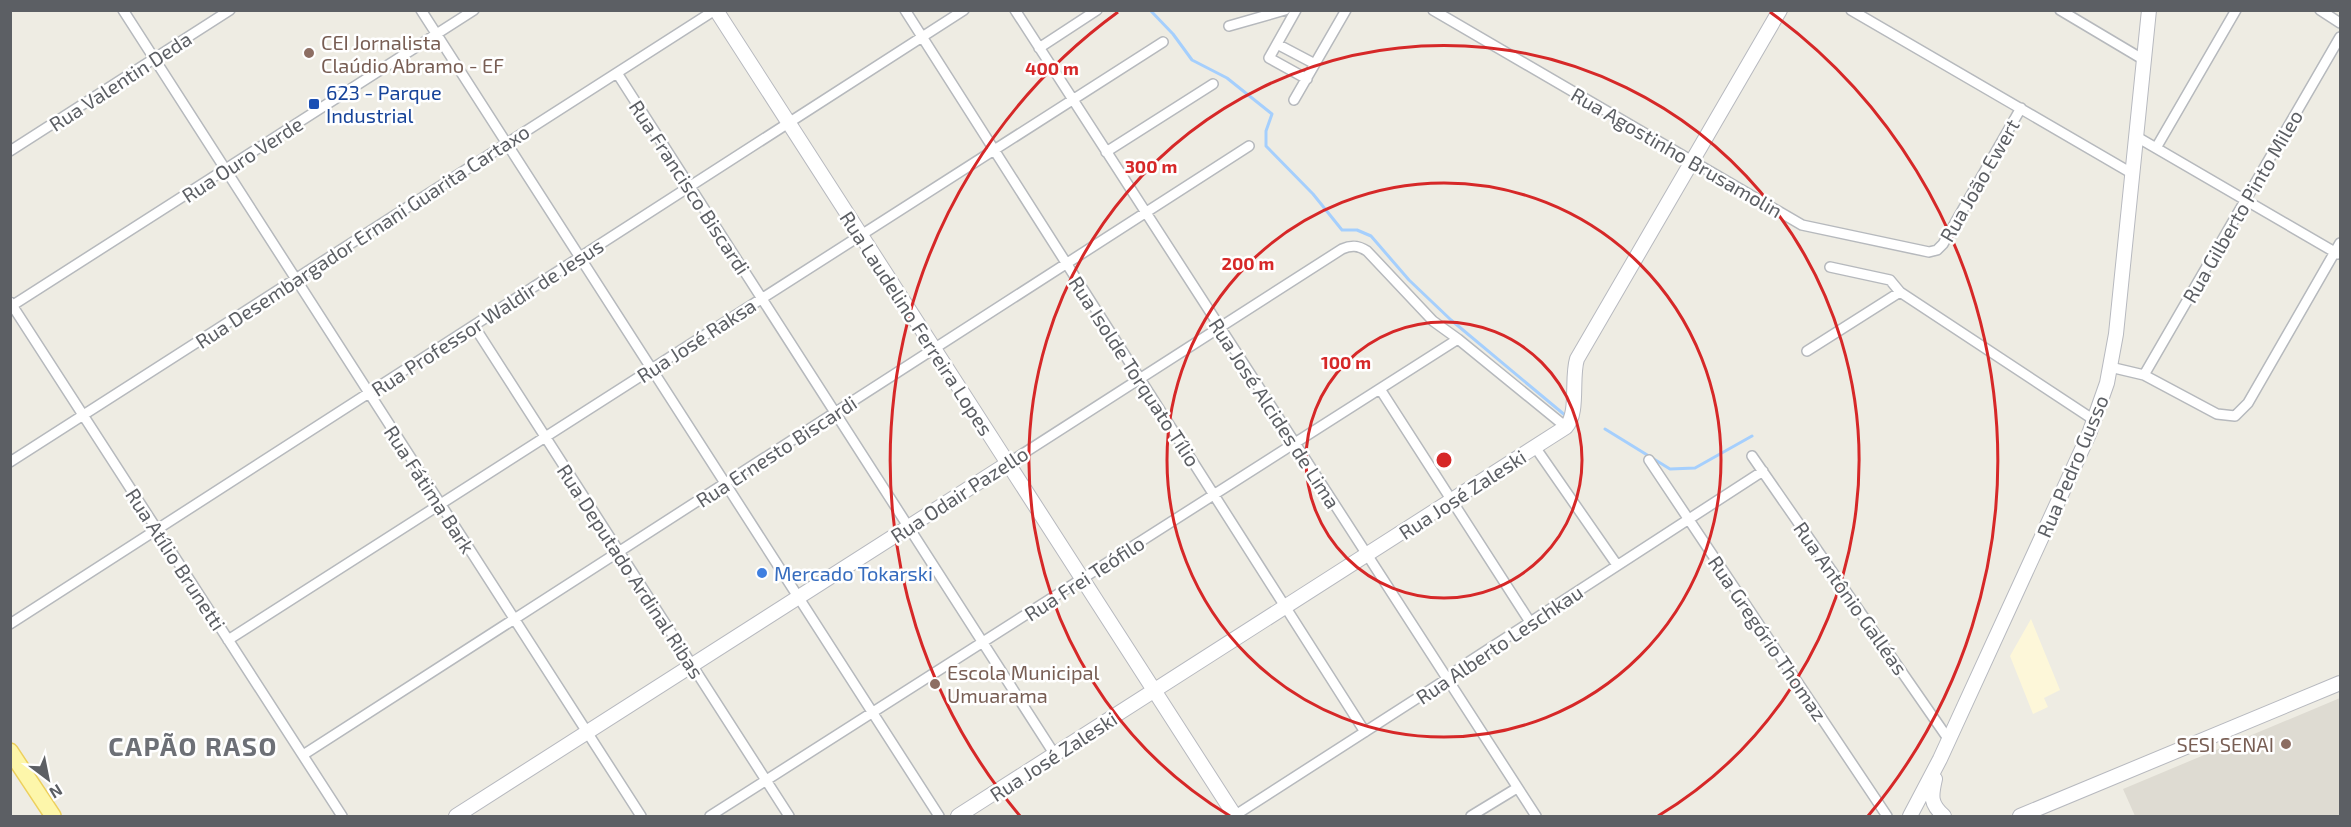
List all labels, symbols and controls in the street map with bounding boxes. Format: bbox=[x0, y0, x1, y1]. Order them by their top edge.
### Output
street label: Rua Valentin Deda bbox=[44, 26, 196, 136]
place label: CEI Jornalista Claúdio Abramo - EF bbox=[321, 30, 504, 77]
marker: CEI Jornalista Claúdio Abramo - EF bbox=[302, 46, 316, 60]
text: 400 m bbox=[1025, 57, 1079, 79]
place label: 623 - Parque Industrial bbox=[326, 80, 442, 127]
street label: Rua Agostinho Brusamolin bbox=[1567, 82, 1787, 222]
street label: Rua Francisco Biscardi bbox=[625, 95, 755, 279]
marker: 623 - Parque Industrial bbox=[307, 97, 321, 111]
street label: Rua Gilberto Pinto Mileo bbox=[2177, 105, 2307, 307]
street label: Rua Ouro Verde bbox=[177, 111, 307, 207]
street label: Rua João Ewert bbox=[1934, 114, 2024, 246]
street label: Rua Desembargador Ernani Guarita Cartaxo bbox=[190, 119, 534, 353]
text: 300 m bbox=[1125, 155, 1177, 177]
street label: Rua Laudelino Ferreira Lopes bbox=[835, 206, 999, 440]
street label: Rua Professor Waldir de Jesus bbox=[367, 233, 607, 401]
text: 200 m bbox=[1222, 252, 1274, 274]
street label: Rua Isolde Torquato Tílio bbox=[1064, 271, 1206, 471]
street label: Rua José Raksa bbox=[632, 293, 760, 387]
street label: Rua José Alcides de Lima bbox=[1204, 313, 1346, 513]
text: 100 m bbox=[1321, 351, 1371, 373]
street label: Rua Ernesto Biscardi bbox=[691, 390, 861, 512]
street label: Rua Pedro Gusso bbox=[2031, 391, 2113, 541]
street label: Rua Fátima Bark bbox=[380, 421, 480, 557]
street label: Rua Odair Pazello bbox=[886, 441, 1032, 547]
street label: Rua José Zaleski bbox=[1394, 444, 1530, 544]
centre of rings bbox=[1434, 450, 1454, 470]
street label: Rua Deputado Ardinal Ribas bbox=[553, 459, 709, 683]
street label: Rua Atílio Brunetti bbox=[121, 483, 231, 635]
street label: Rua Antônio Galléas bbox=[1789, 517, 1913, 679]
street label: Rua Frei Teófilo bbox=[1020, 530, 1148, 626]
street label: Rua Gregório Thomaz bbox=[1704, 551, 1832, 725]
place label: Mercado Tokarski bbox=[774, 561, 933, 585]
marker: Mercado Tokarski bbox=[755, 566, 769, 580]
street label: Rua Alberto Leschkau bbox=[1411, 579, 1587, 709]
place label: Escola Municipal Umuarama bbox=[947, 660, 1100, 707]
marker: Escola Municipal Umuarama bbox=[928, 677, 942, 691]
street label: Rua José Zaleski bbox=[985, 706, 1121, 806]
district label: CAPÃO RASO bbox=[108, 730, 278, 761]
place label: SESI SENAI bbox=[2176, 732, 2274, 756]
marker: SESI SENAI bbox=[2279, 737, 2293, 751]
north arrow bbox=[18, 749, 78, 809]
text: N bbox=[46, 781, 66, 803]

